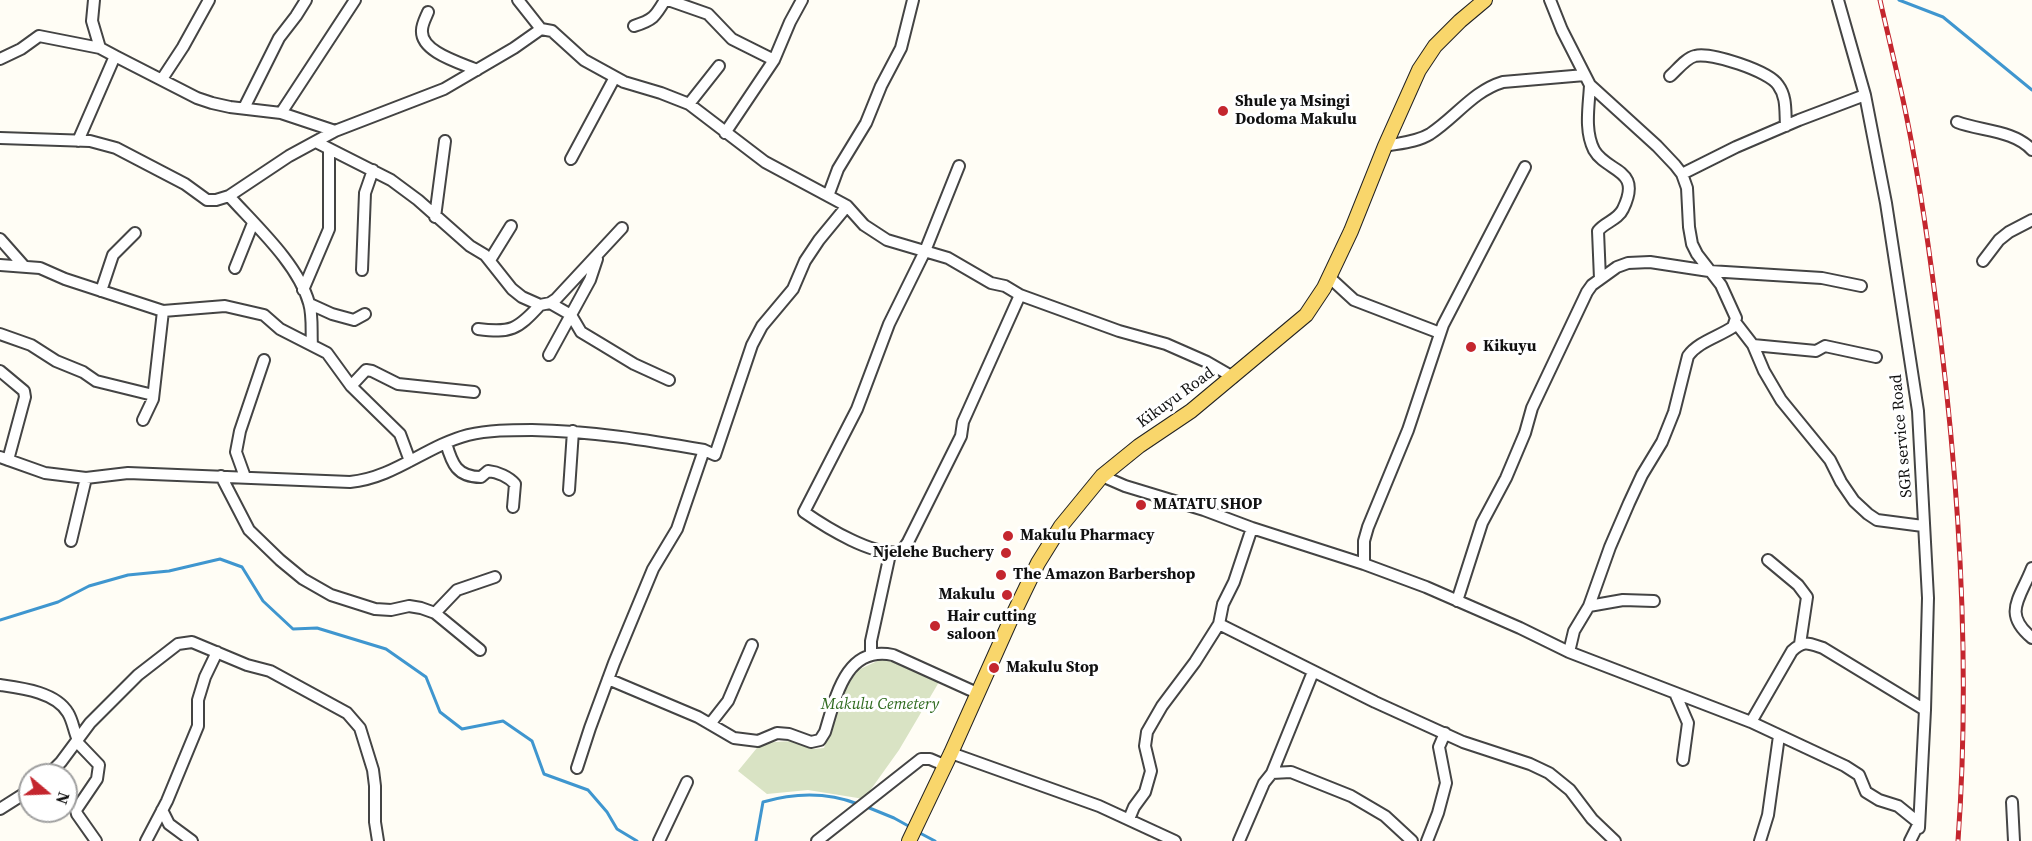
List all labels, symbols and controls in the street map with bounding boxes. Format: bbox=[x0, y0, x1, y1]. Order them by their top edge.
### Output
place label: Shule ya Msingi Dodoma Makulu bbox=[1235, 92, 1357, 130]
marker: Shule ya Msingi Dodoma Makulu bbox=[1216, 104, 1230, 118]
place label: Kikuyu bbox=[1483, 337, 1536, 357]
marker: Kikuyu bbox=[1464, 340, 1478, 354]
street label: Kikuyu Road bbox=[1134, 364, 1218, 432]
street label: SGR service Road bbox=[1887, 373, 1917, 499]
place label: MATATU SHOP bbox=[1153, 495, 1262, 515]
marker: MATATU SHOP bbox=[1134, 498, 1148, 512]
place label: Makulu Pharmacy bbox=[1020, 526, 1155, 546]
marker: Makulu Pharmacy bbox=[1001, 529, 1015, 543]
place label: Njelehe Buchery bbox=[873, 543, 994, 563]
marker: Njelehe Buchery bbox=[999, 546, 1013, 560]
place label: The Amazon Barbershop bbox=[1013, 565, 1195, 585]
marker: The Amazon Barbershop bbox=[994, 568, 1008, 582]
place label: Makulu bbox=[939, 585, 995, 605]
marker: Makulu bbox=[1000, 588, 1014, 602]
place label: Hair cutting saloon bbox=[947, 607, 1036, 645]
marker: Hair cutting saloon bbox=[928, 619, 942, 633]
place label: Makulu Stop bbox=[1006, 658, 1099, 678]
marker: Makulu Stop bbox=[987, 661, 1001, 675]
park label: Makulu Cemetery bbox=[821, 695, 939, 715]
north arrow bbox=[18, 763, 78, 823]
text: N bbox=[51, 789, 75, 807]

